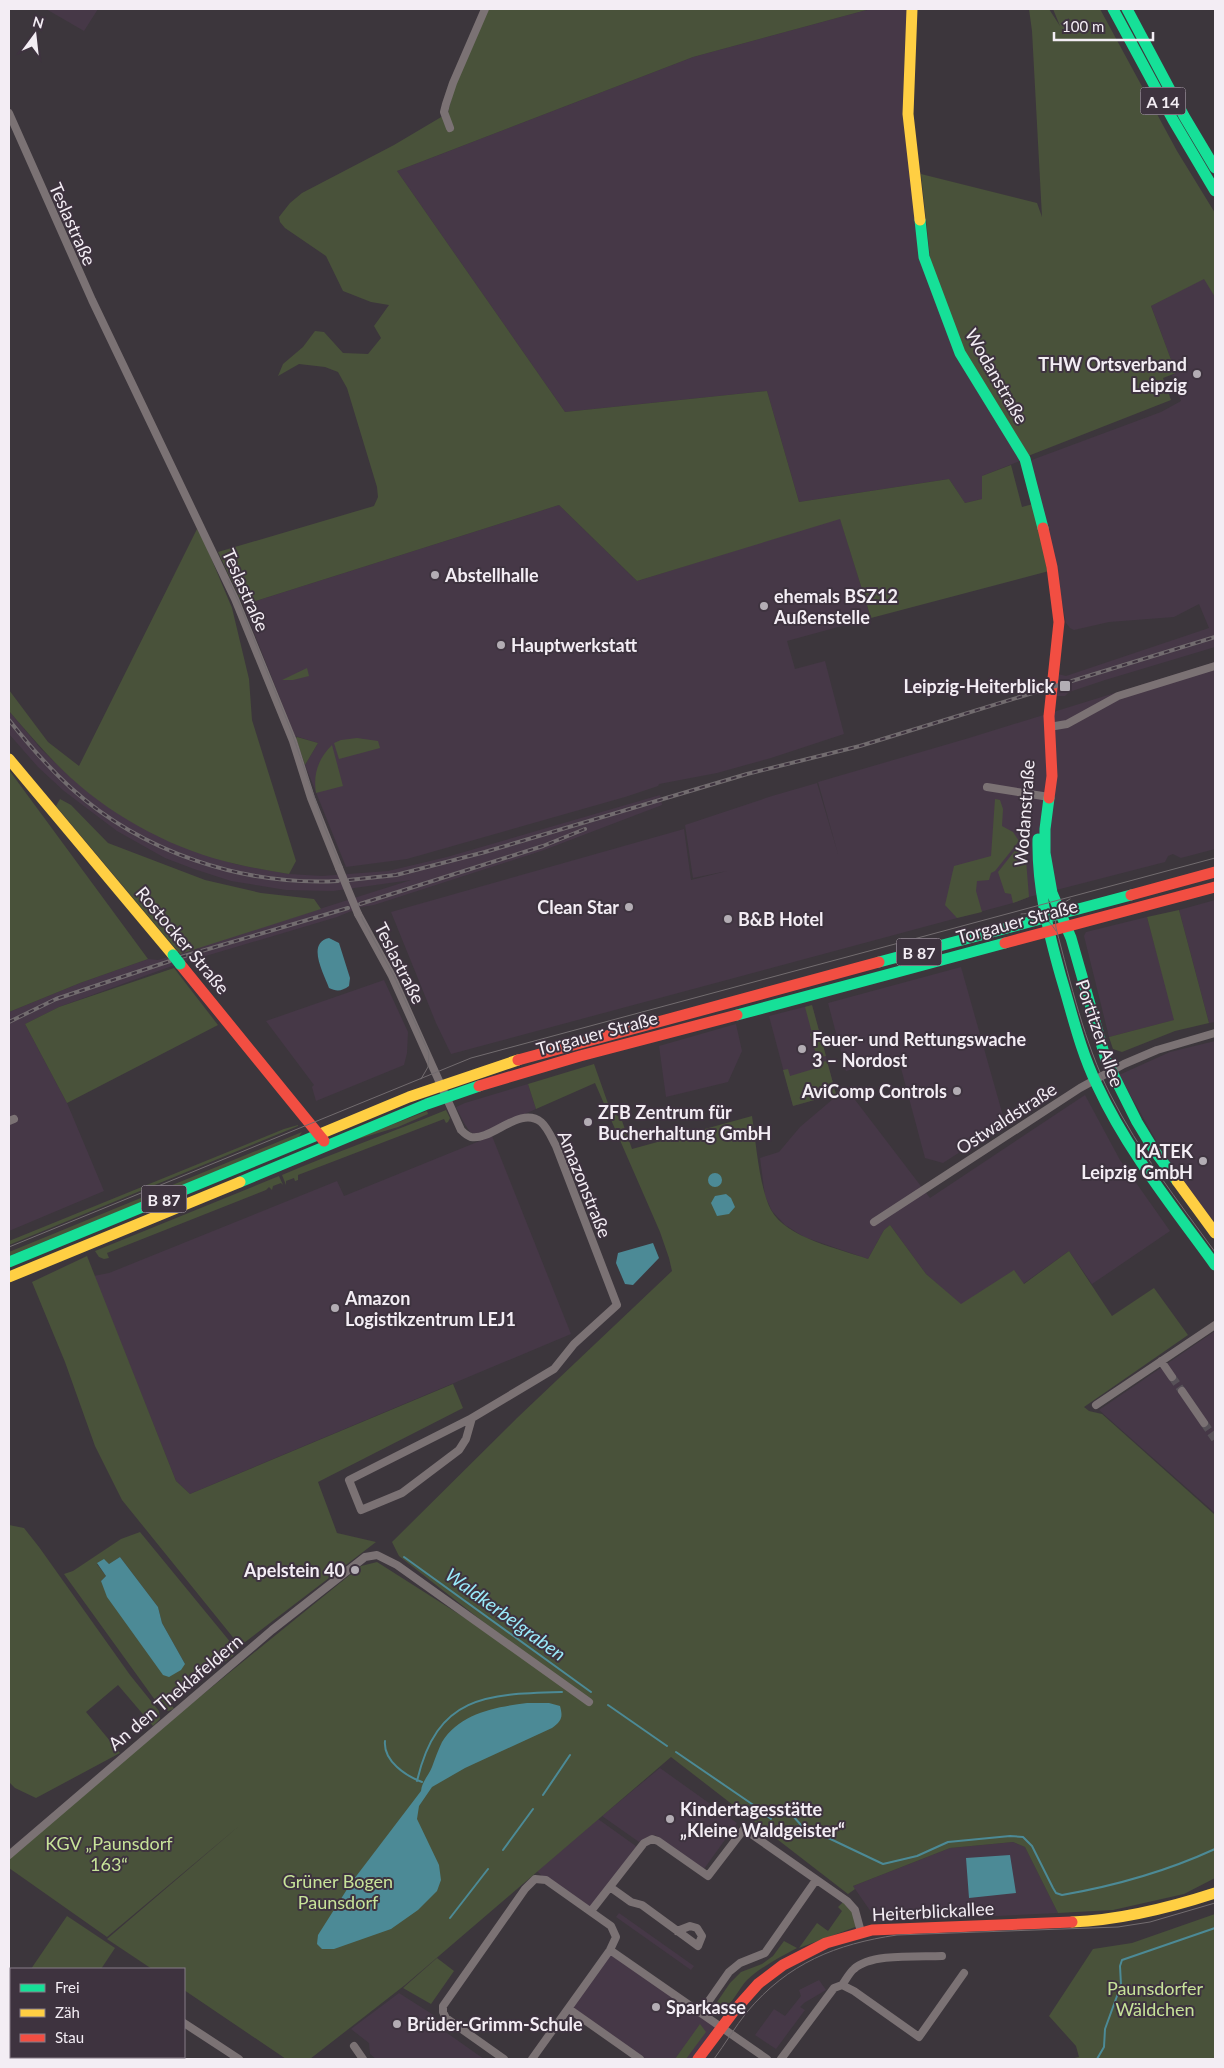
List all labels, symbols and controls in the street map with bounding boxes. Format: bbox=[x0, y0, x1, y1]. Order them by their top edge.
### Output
north arrow bbox=[10, 10, 60, 60]
scale bar bbox=[1054, 10, 1153, 42]
text: N bbox=[31, 12, 46, 32]
text: 100 m bbox=[1062, 17, 1104, 35]
road number: A 14 bbox=[1140, 88, 1186, 114]
street label: Teslastraße bbox=[45, 179, 101, 269]
street label: Wodanstraße bbox=[961, 324, 1033, 428]
place label: THW Ortsverband Leipzig bbox=[1038, 353, 1187, 396]
marker: THW Ortsverband Leipzig bbox=[1191, 368, 1203, 380]
street label: Teslastraße bbox=[218, 545, 274, 635]
place label: Abstellhalle bbox=[444, 564, 539, 586]
marker: Abstellhalle bbox=[429, 569, 441, 581]
place label: ehemals BSZ12 Außenstelle bbox=[773, 585, 898, 628]
marker: ehemals BSZ12 Außenstelle bbox=[758, 600, 770, 612]
place label: Hauptwerkstatt bbox=[511, 634, 638, 656]
marker: Hauptwerkstatt bbox=[495, 639, 507, 651]
place label: Leipzig-Heiterblick bbox=[904, 675, 1054, 697]
marker: Leipzig-Heiterblick bbox=[1058, 679, 1072, 693]
street label: Wodanstraße bbox=[1009, 759, 1039, 867]
street label: Rostocker Straße bbox=[132, 882, 234, 998]
street label: Torgauer Straße bbox=[954, 894, 1080, 948]
place label: Clean Star bbox=[537, 896, 619, 918]
marker: Clean Star bbox=[623, 901, 635, 913]
place label: B&B Hotel bbox=[738, 908, 824, 930]
marker: B&B Hotel bbox=[722, 913, 734, 925]
street label: Teslastraße bbox=[370, 919, 430, 1007]
road number: B 87 bbox=[896, 939, 942, 966]
street label: Portitzer Allee bbox=[1071, 976, 1129, 1090]
street label: Torgauer Straße bbox=[534, 1006, 660, 1060]
place label: Feuer- und Rettungswache 3 – Nordost bbox=[812, 1028, 1026, 1071]
marker: Feuer- und Rettungswache 3 – Nordost bbox=[796, 1043, 808, 1055]
street label: Ostwaldstraße bbox=[952, 1077, 1060, 1159]
place label: AviComp Controls bbox=[801, 1080, 947, 1102]
marker: AviComp Controls bbox=[951, 1085, 963, 1097]
place label: ZFB Zentrum für Bucherhaltung GmbH bbox=[598, 1101, 771, 1144]
marker: ZFB Zentrum für Bucherhaltung GmbH bbox=[582, 1116, 594, 1128]
street label: Amazonstraße bbox=[554, 1127, 616, 1241]
place label: KATEK Leipzig GmbH bbox=[1081, 1140, 1194, 1183]
marker: KATEK Leipzig GmbH bbox=[1197, 1155, 1209, 1167]
road number: B 87 bbox=[142, 1186, 186, 1212]
place label: Amazon Logistikzentrum LEJ1 bbox=[344, 1287, 516, 1330]
marker: Amazon Logistikzentrum LEJ1 bbox=[329, 1302, 341, 1314]
place label: Apelstein 40 bbox=[243, 1559, 345, 1581]
water label: Waldkerbelgraben bbox=[441, 1563, 571, 1665]
marker: Apelstein 40 bbox=[349, 1564, 361, 1576]
street label: An den Theklafeldern bbox=[103, 1629, 247, 1755]
place label: Kindertagesstätte „Kleine Waldgeister“ bbox=[680, 1798, 845, 1841]
marker: Kindertagesstätte „Kleine Waldgeister“ bbox=[664, 1813, 676, 1825]
park label: KGV „Paunsdorf 163“ bbox=[45, 1832, 173, 1875]
park label: Grüner Bogen Paunsdorf bbox=[283, 1870, 393, 1913]
street label: Heiterblickallee bbox=[871, 1897, 995, 1925]
legend bbox=[10, 1968, 185, 2058]
park label: Paunsdorfer Wäldchen bbox=[1107, 1977, 1204, 2020]
text: Frei bbox=[55, 1978, 80, 1996]
place label: Sparkasse bbox=[666, 1996, 746, 2018]
marker: Sparkasse bbox=[650, 2001, 662, 2013]
text: Zäh bbox=[55, 2003, 80, 2021]
place label: Brüder-Grimm-Schule bbox=[407, 2013, 583, 2035]
marker: Brüder-Grimm-Schule bbox=[391, 2018, 403, 2030]
text: Stau bbox=[55, 2028, 84, 2046]

